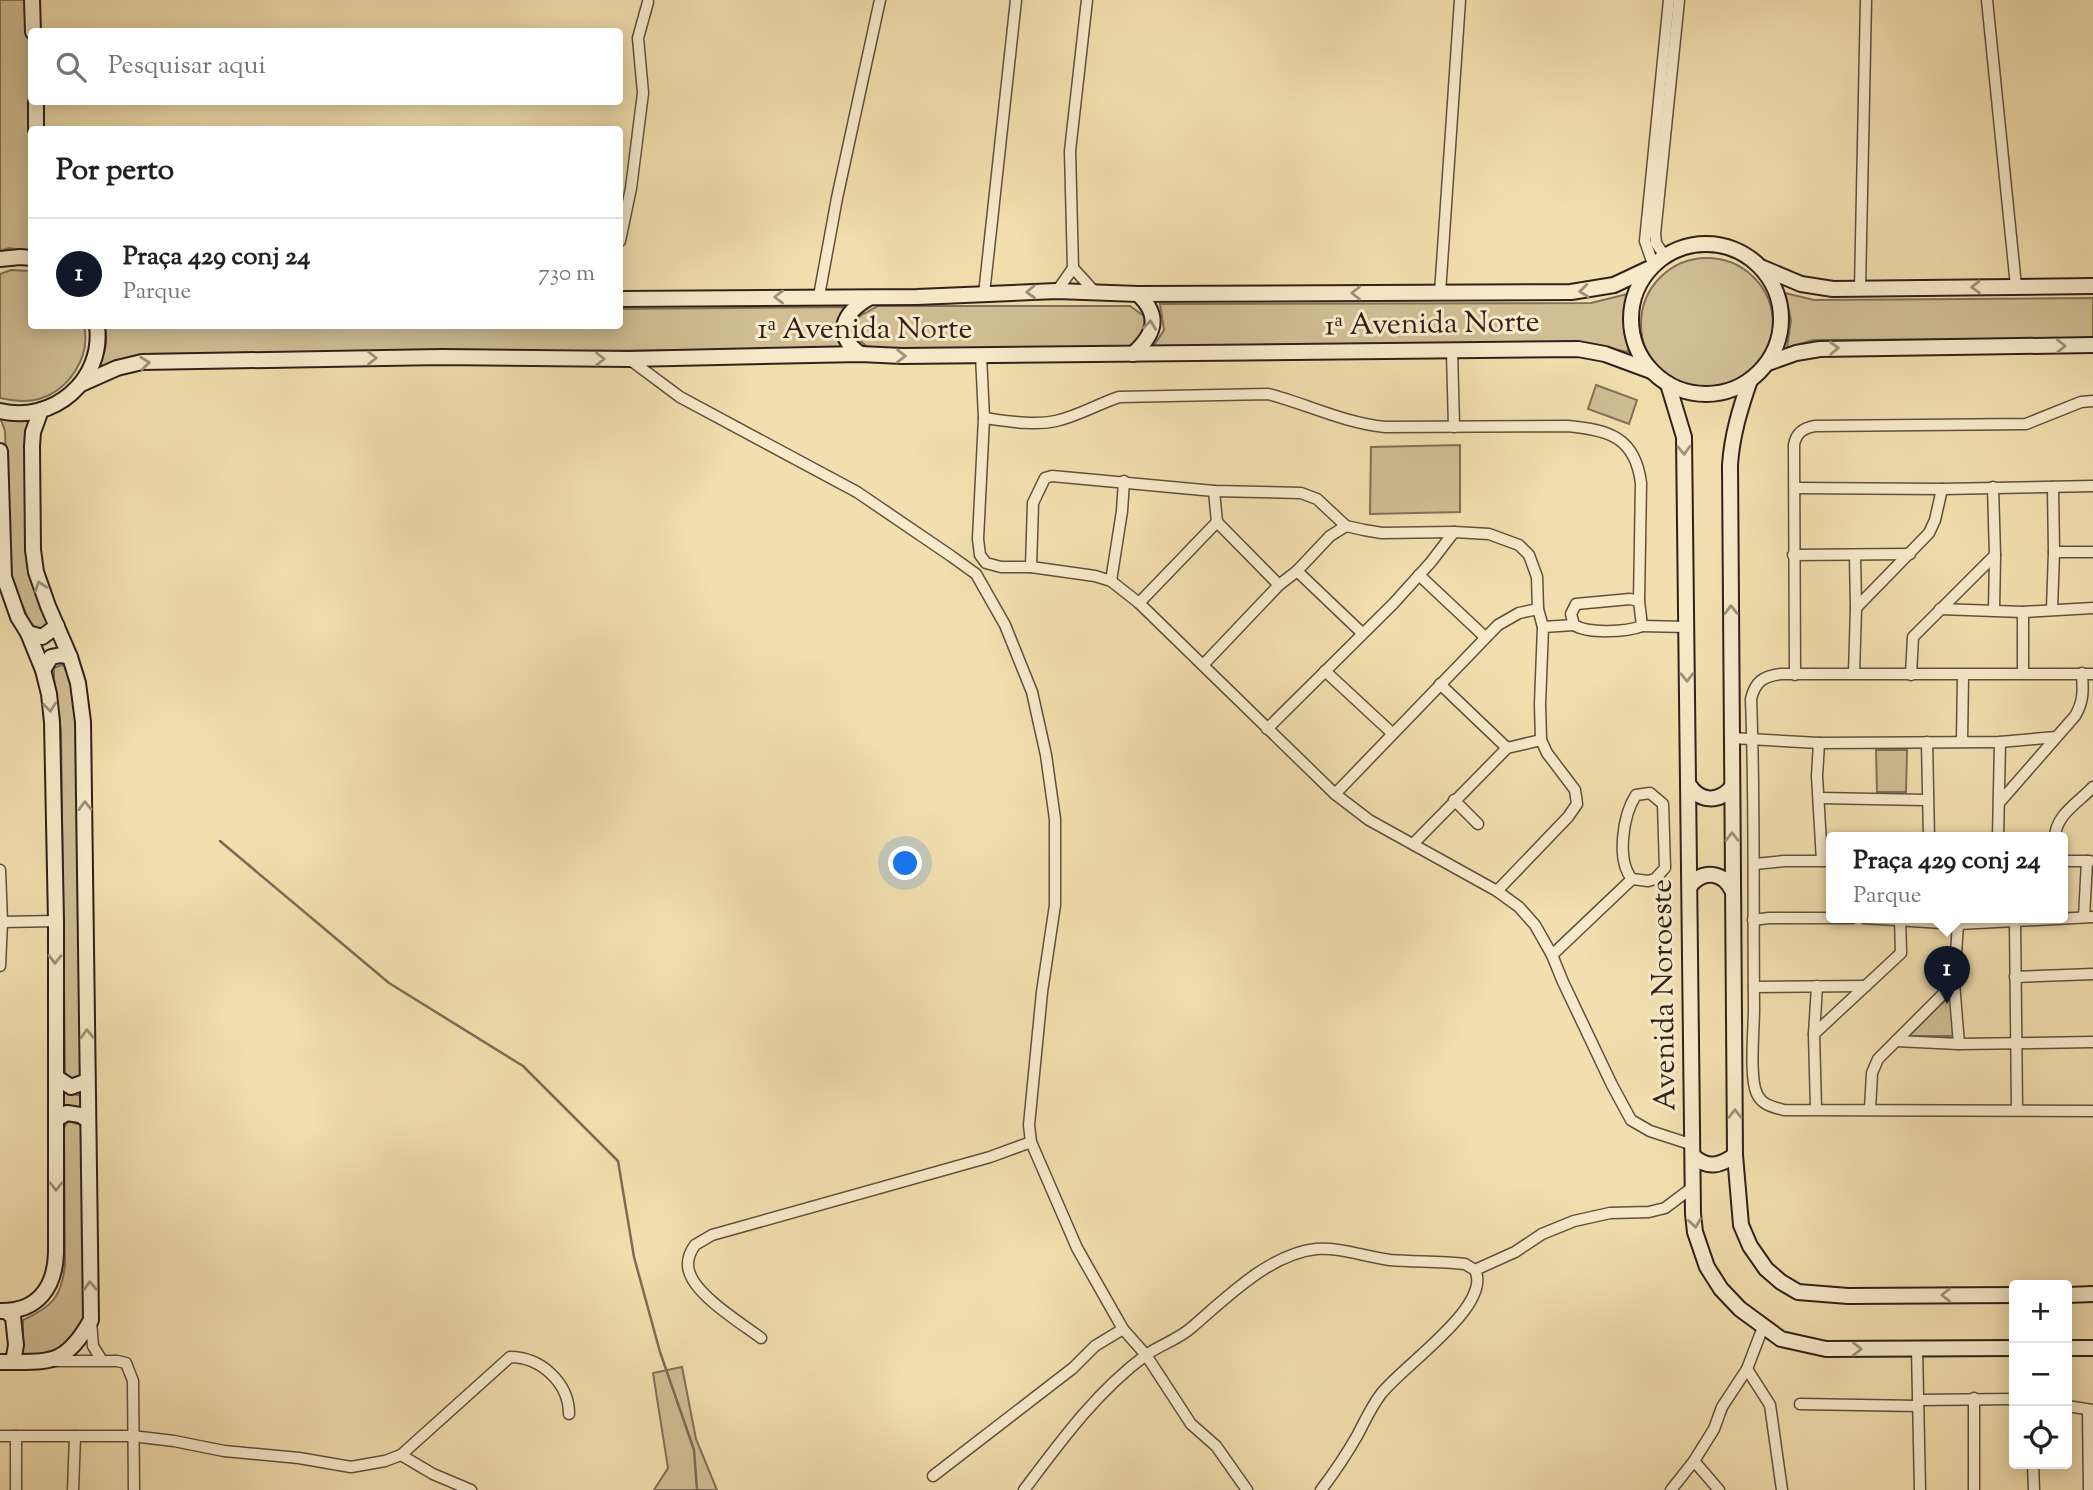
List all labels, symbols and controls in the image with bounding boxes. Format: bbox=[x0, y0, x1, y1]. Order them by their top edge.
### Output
search box bbox=[28, 28, 623, 105]
icon: search bbox=[52, 48, 90, 86]
text: Pesquisar aqui bbox=[108, 48, 266, 85]
text: Por perto bbox=[56, 150, 174, 193]
text: Praça 429 conj 24 bbox=[123, 239, 310, 276]
text: 1 bbox=[75, 258, 83, 291]
text: 730 m bbox=[538, 258, 595, 291]
text: Parque bbox=[123, 276, 191, 309]
one-way arrow bbox=[1970, 279, 1981, 295]
one-way arrow bbox=[1578, 283, 1589, 298]
one-way arrow bbox=[1025, 284, 1036, 299]
one-way arrow bbox=[1350, 285, 1361, 301]
one-way arrow bbox=[773, 289, 784, 305]
street label: 1ᵃ Avenida Norte bbox=[1324, 302, 1540, 348]
street label: 1ᵃ Avenida Norte bbox=[757, 309, 973, 352]
one-way arrow bbox=[1143, 319, 1158, 330]
one-way arrow bbox=[2056, 338, 2067, 353]
one-way arrow bbox=[1829, 341, 1840, 356]
one-way arrow bbox=[896, 348, 907, 364]
one-way arrow bbox=[368, 350, 378, 366]
one-way arrow bbox=[595, 351, 606, 366]
one-way arrow bbox=[139, 355, 151, 370]
one-way arrow bbox=[1676, 445, 1692, 456]
one-way arrow bbox=[34, 581, 48, 593]
one-way arrow bbox=[1723, 604, 1738, 615]
one-way arrow bbox=[1679, 673, 1695, 683]
one-way arrow bbox=[42, 702, 57, 713]
one-way arrow bbox=[77, 800, 92, 811]
one-way arrow bbox=[1724, 832, 1740, 842]
popup bbox=[1826, 832, 2068, 923]
text: Praça 429 conj 24 bbox=[1853, 843, 2041, 880]
your location bbox=[888, 846, 922, 880]
street label: Avenida Noroeste bbox=[1641, 878, 1689, 1112]
text: Parque bbox=[1853, 880, 1921, 913]
pin: 1 bbox=[1924, 946, 1970, 1004]
one-way arrow bbox=[47, 954, 63, 964]
one-way arrow bbox=[79, 1028, 95, 1038]
one-way arrow bbox=[1727, 1108, 1743, 1119]
one-way arrow bbox=[48, 1181, 64, 1192]
one-way arrow bbox=[1687, 1217, 1702, 1229]
one-way arrow bbox=[82, 1280, 97, 1291]
map controls bbox=[2009, 1280, 2072, 1469]
button: + bbox=[2009, 1280, 2072, 1343]
one-way arrow bbox=[1940, 1288, 1951, 1303]
one-way arrow bbox=[1852, 1341, 1863, 1357]
button: − bbox=[2009, 1343, 2072, 1406]
button: locate bbox=[2009, 1406, 2072, 1469]

